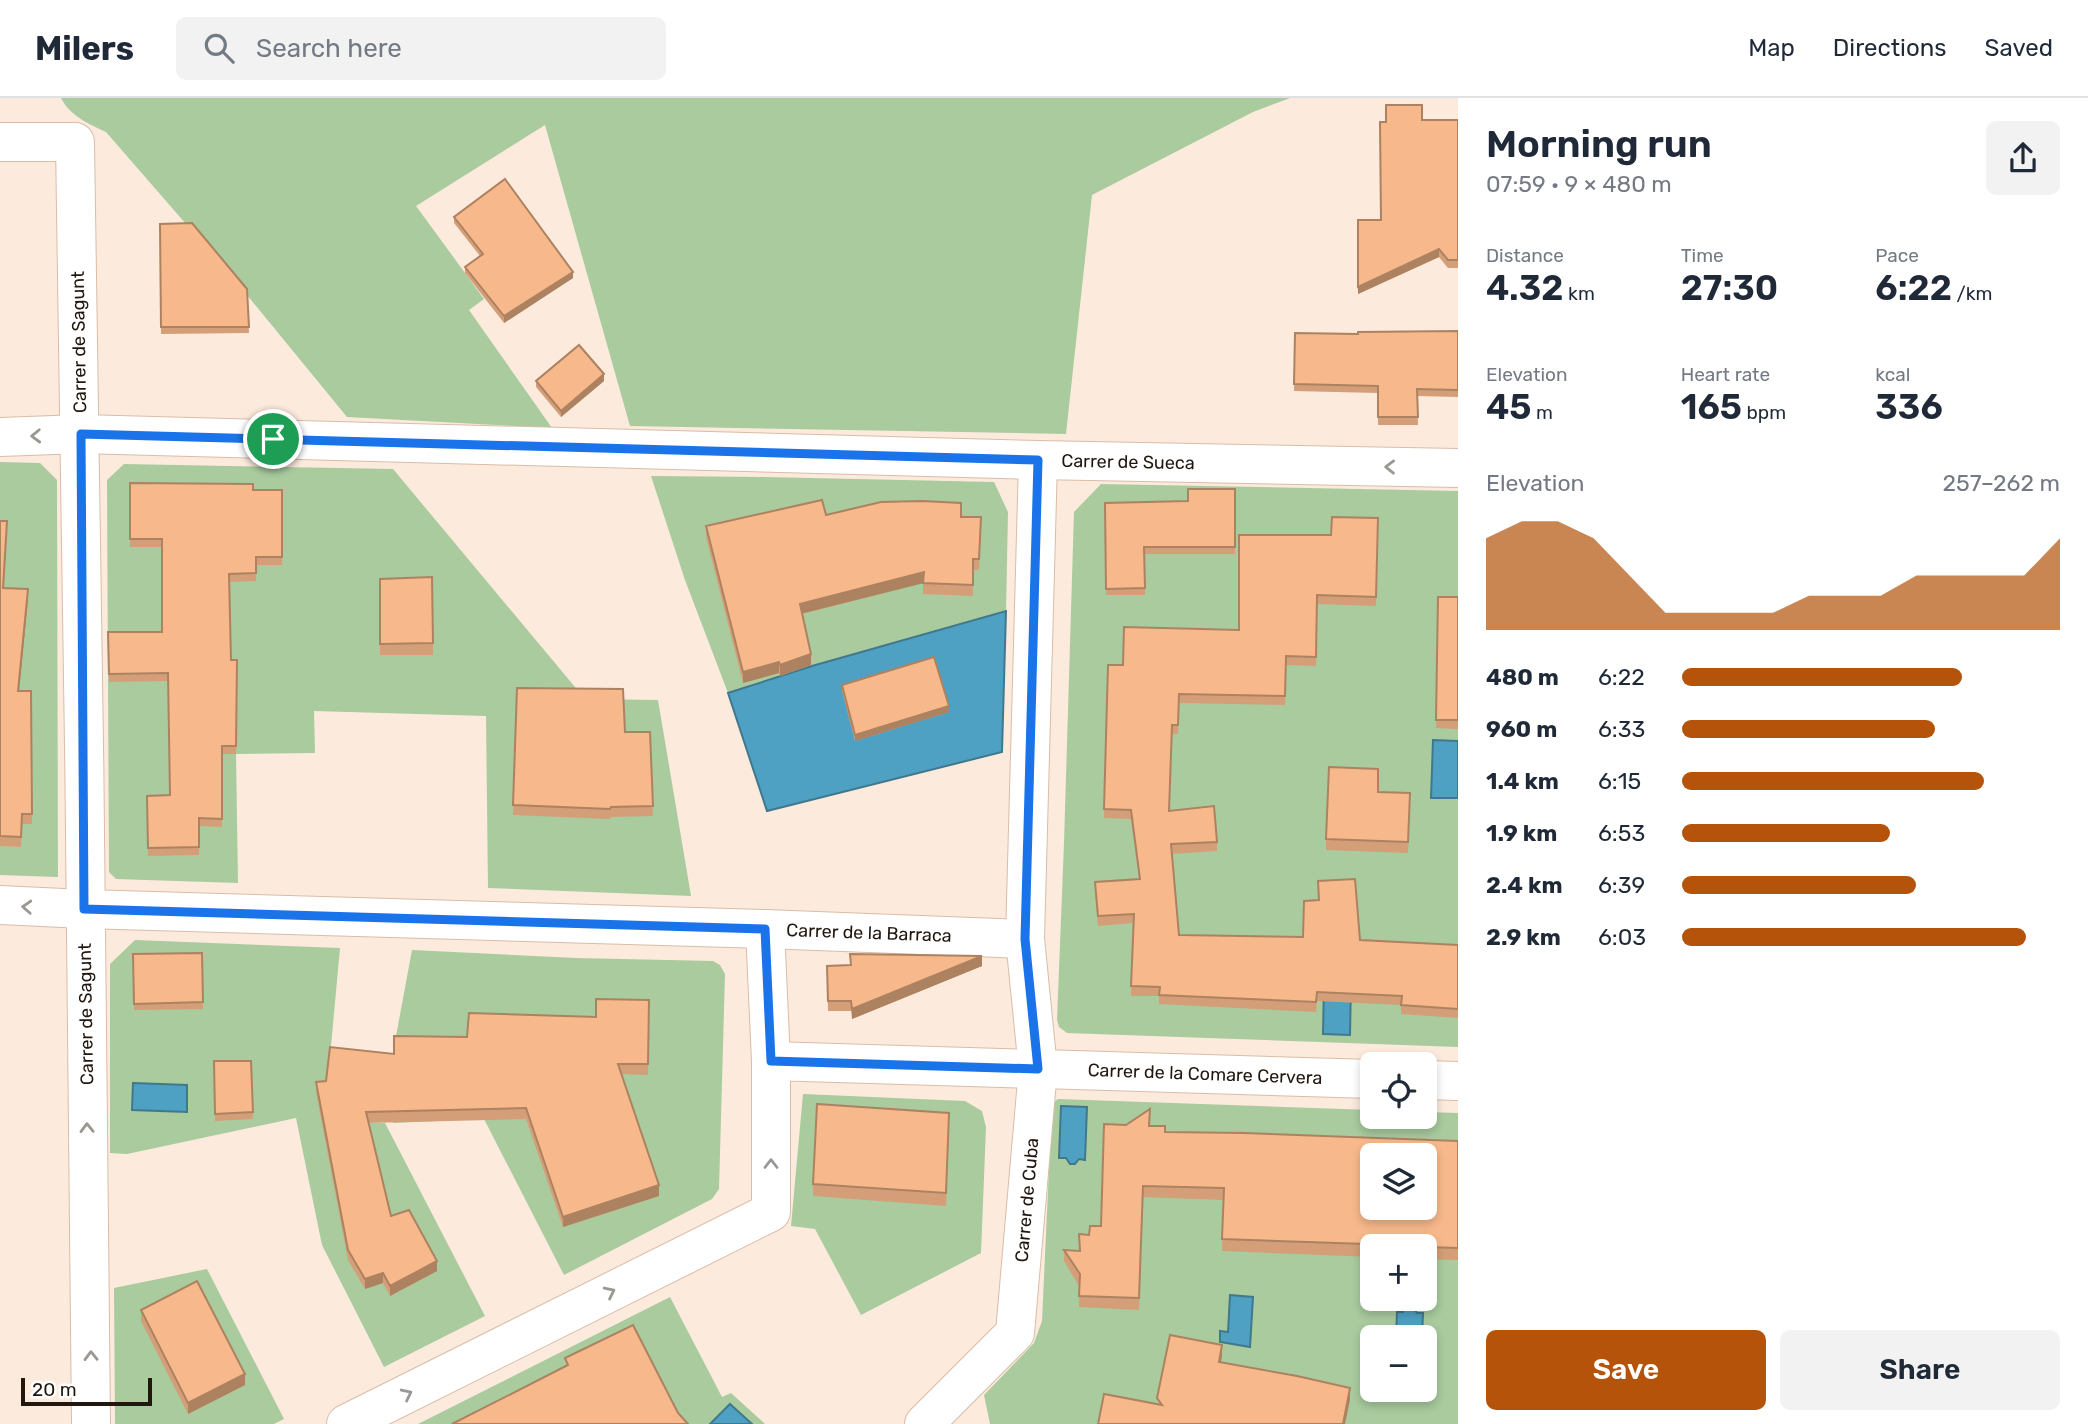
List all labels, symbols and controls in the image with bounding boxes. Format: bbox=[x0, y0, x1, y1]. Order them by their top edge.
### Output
search box bbox=[176, 17, 666, 80]
text: Milers bbox=[35, 29, 134, 68]
icon: search bbox=[200, 29, 238, 67]
text: Search here bbox=[256, 33, 402, 64]
text: Map bbox=[1748, 34, 1795, 62]
text: Directions bbox=[1833, 34, 1946, 62]
text: Saved bbox=[1984, 34, 2053, 62]
text: Morning run bbox=[1486, 121, 1712, 167]
button: share bbox=[1986, 121, 2060, 195]
text: 07:59 · 9 × 480 m bbox=[1486, 170, 1672, 198]
text: Distance bbox=[1486, 244, 1564, 267]
text: Time bbox=[1681, 244, 1724, 267]
text: Pace bbox=[1875, 244, 1919, 267]
text: 4.32 bbox=[1486, 267, 1563, 309]
text: 27:30 bbox=[1681, 267, 1778, 309]
text: 6:22 bbox=[1875, 267, 1952, 309]
street label: Carrer de Sagunt bbox=[67, 271, 91, 413]
text: km bbox=[1563, 282, 1595, 305]
text: /km bbox=[1952, 282, 1992, 305]
text: Elevation bbox=[1486, 363, 1567, 386]
text: Heart rate bbox=[1681, 363, 1770, 386]
text: kcal bbox=[1875, 363, 1910, 386]
text: 45 bbox=[1486, 386, 1531, 428]
text: 165 bbox=[1681, 386, 1742, 428]
text: 336 bbox=[1875, 386, 1943, 428]
text: m bbox=[1531, 401, 1553, 424]
text: bpm bbox=[1742, 401, 1786, 424]
pin bbox=[243, 409, 303, 469]
icon: arrive bbox=[254, 420, 292, 458]
one-way arrow bbox=[30, 428, 41, 443]
street label: Carrer de Sueca bbox=[1061, 450, 1195, 474]
one-way arrow bbox=[1384, 459, 1395, 475]
text: Elevation bbox=[1486, 469, 1585, 497]
text: 257–262 m bbox=[1943, 469, 2060, 497]
text: 480 m bbox=[1486, 663, 1559, 691]
text: 6:22 bbox=[1598, 663, 1645, 691]
text: 960 m bbox=[1486, 715, 1557, 743]
text: 6:33 bbox=[1598, 715, 1645, 743]
text: 1.4 km bbox=[1486, 767, 1559, 795]
text: 6:15 bbox=[1598, 767, 1641, 795]
text: 1.9 km bbox=[1486, 819, 1557, 847]
text: 6:53 bbox=[1598, 819, 1645, 847]
text: 2.4 km bbox=[1486, 871, 1562, 899]
text: 6:39 bbox=[1598, 871, 1645, 899]
one-way arrow bbox=[21, 899, 32, 914]
street label: Carrer de la Barraca bbox=[786, 919, 952, 947]
text: 2.9 km bbox=[1486, 923, 1561, 951]
text: 6:03 bbox=[1598, 923, 1646, 951]
street label: Carrer de Sagunt bbox=[74, 943, 98, 1085]
map controls bbox=[1360, 1052, 1437, 1402]
button: locate bbox=[1360, 1052, 1437, 1129]
street label: Carrer de la Comare Cervera bbox=[1087, 1059, 1323, 1089]
one-way arrow bbox=[80, 1123, 95, 1134]
street label: Carrer de Cuba bbox=[1011, 1137, 1043, 1263]
button: layers bbox=[1360, 1143, 1437, 1220]
one-way arrow bbox=[763, 1158, 779, 1169]
button: + bbox=[1360, 1234, 1437, 1311]
one-way arrow bbox=[603, 1287, 615, 1301]
button: − bbox=[1360, 1325, 1437, 1402]
button: Save bbox=[1486, 1330, 1766, 1410]
button: Share bbox=[1780, 1330, 2060, 1410]
one-way arrow bbox=[83, 1350, 98, 1361]
scale bar bbox=[21, 1375, 152, 1407]
text: 20 m bbox=[32, 1378, 77, 1401]
one-way arrow bbox=[400, 1388, 412, 1402]

